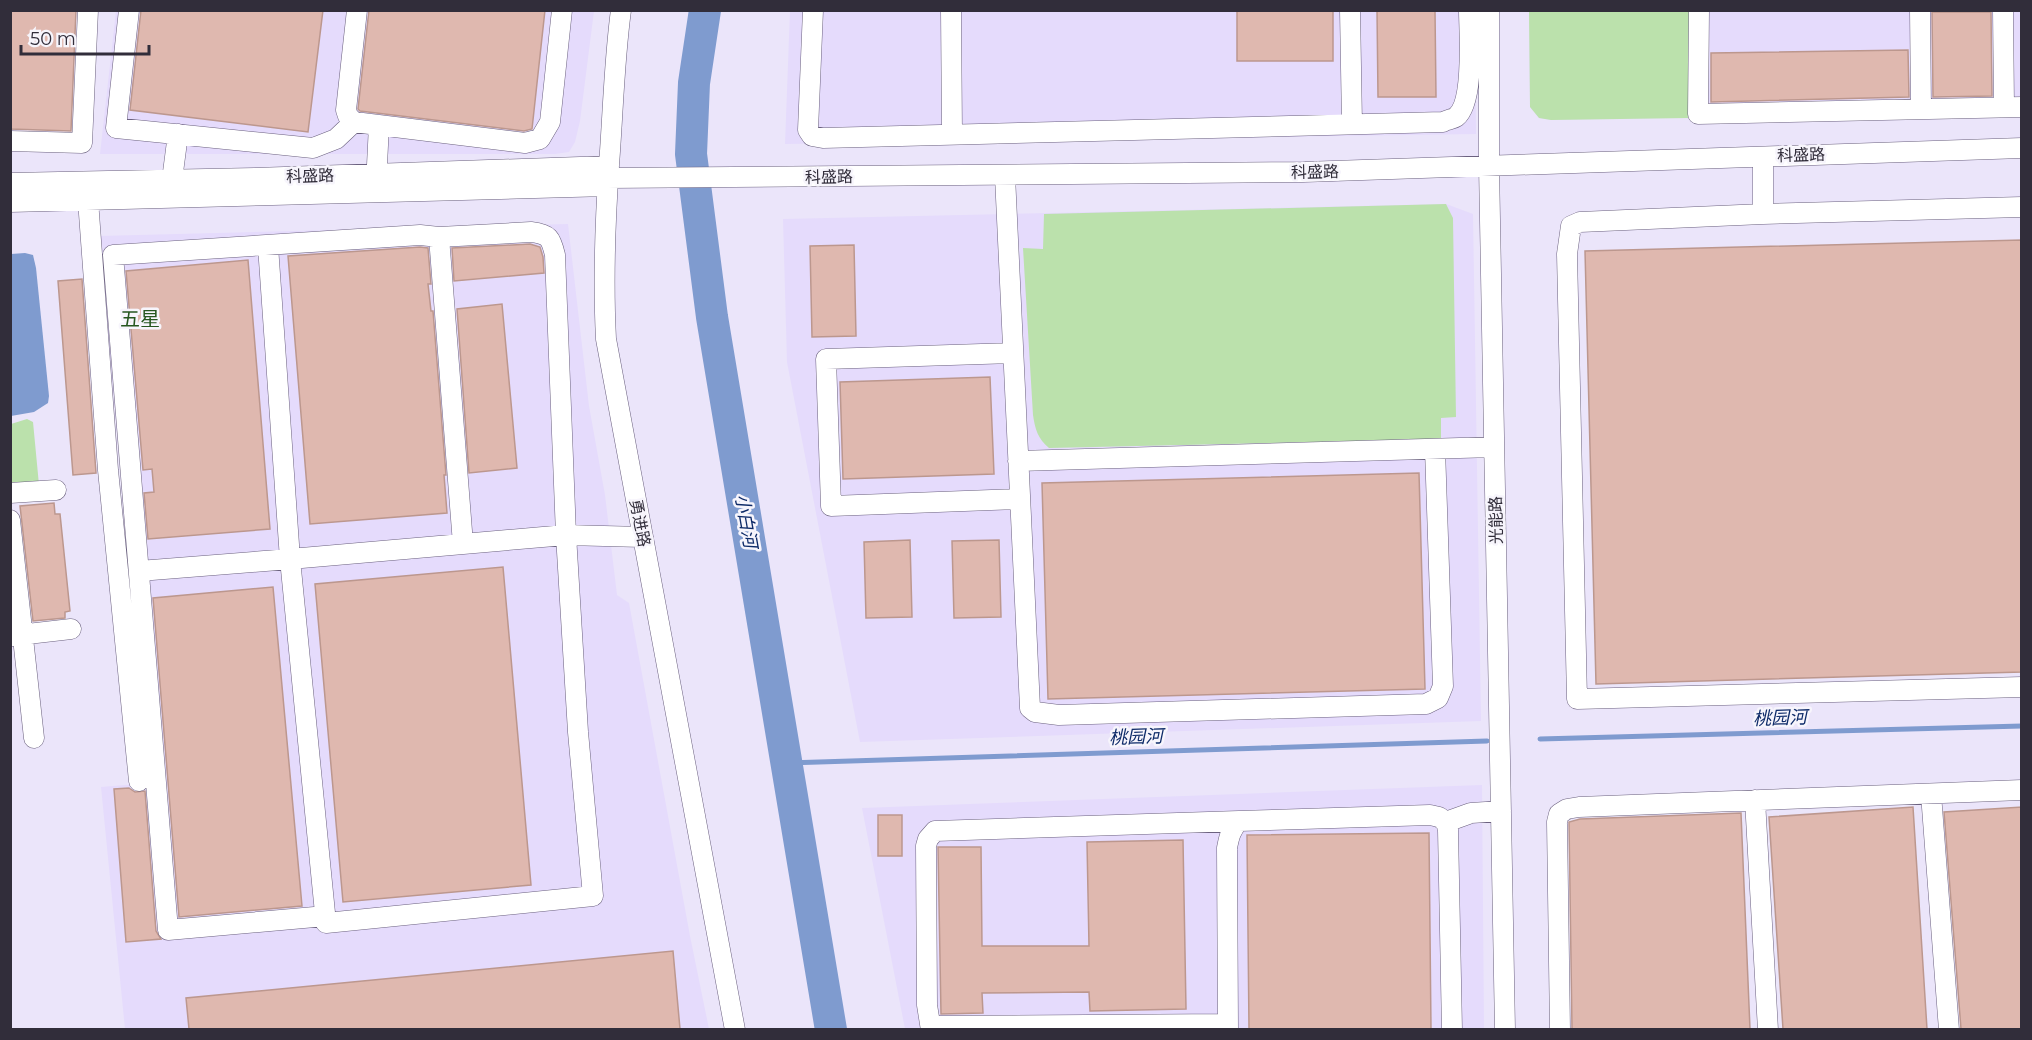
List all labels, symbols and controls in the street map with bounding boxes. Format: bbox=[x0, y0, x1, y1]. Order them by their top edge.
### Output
scale bar bbox=[21, 18, 148, 56]
text: 50 m bbox=[30, 28, 76, 50]
street label: 科盛路 bbox=[1777, 145, 1825, 165]
street label: 科盛路 bbox=[1291, 162, 1339, 182]
street label: 科盛路 bbox=[286, 166, 334, 186]
street label: 科盛路 bbox=[805, 167, 853, 187]
district label: 五星 bbox=[120, 307, 160, 331]
water label: 小白河 bbox=[730, 493, 762, 552]
street label: 光能路 bbox=[1486, 496, 1506, 544]
street label: 勇进路 bbox=[626, 498, 654, 548]
water label: 桃园河 bbox=[1753, 706, 1810, 730]
water label: 桃园河 bbox=[1109, 725, 1166, 749]

